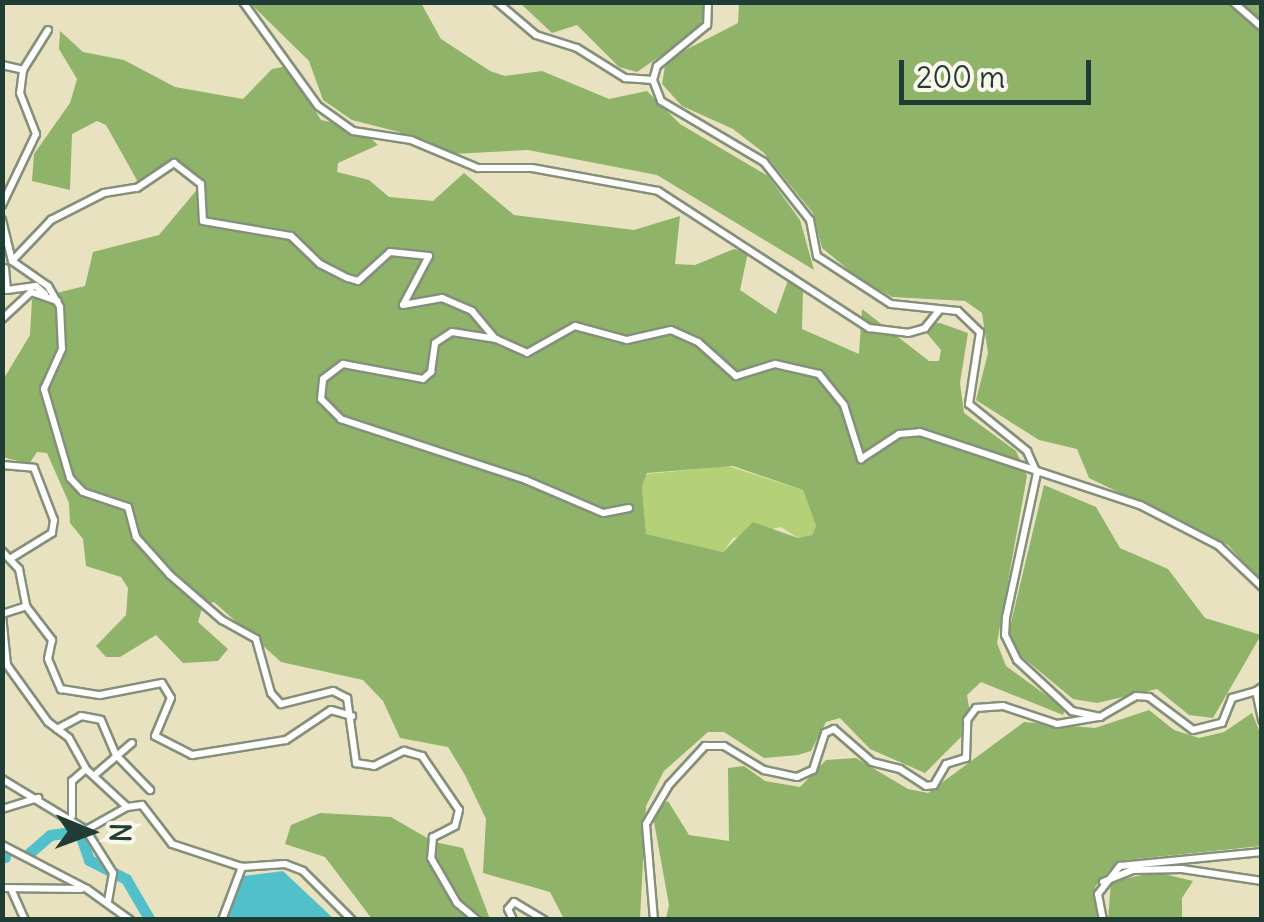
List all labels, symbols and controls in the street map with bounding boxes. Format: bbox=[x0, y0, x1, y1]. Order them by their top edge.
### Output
scale bar bbox=[904, 40, 1096, 102]
text: 200 m bbox=[916, 58, 1005, 96]
north arrow bbox=[40, 782, 140, 882]
text: N bbox=[102, 823, 138, 843]

